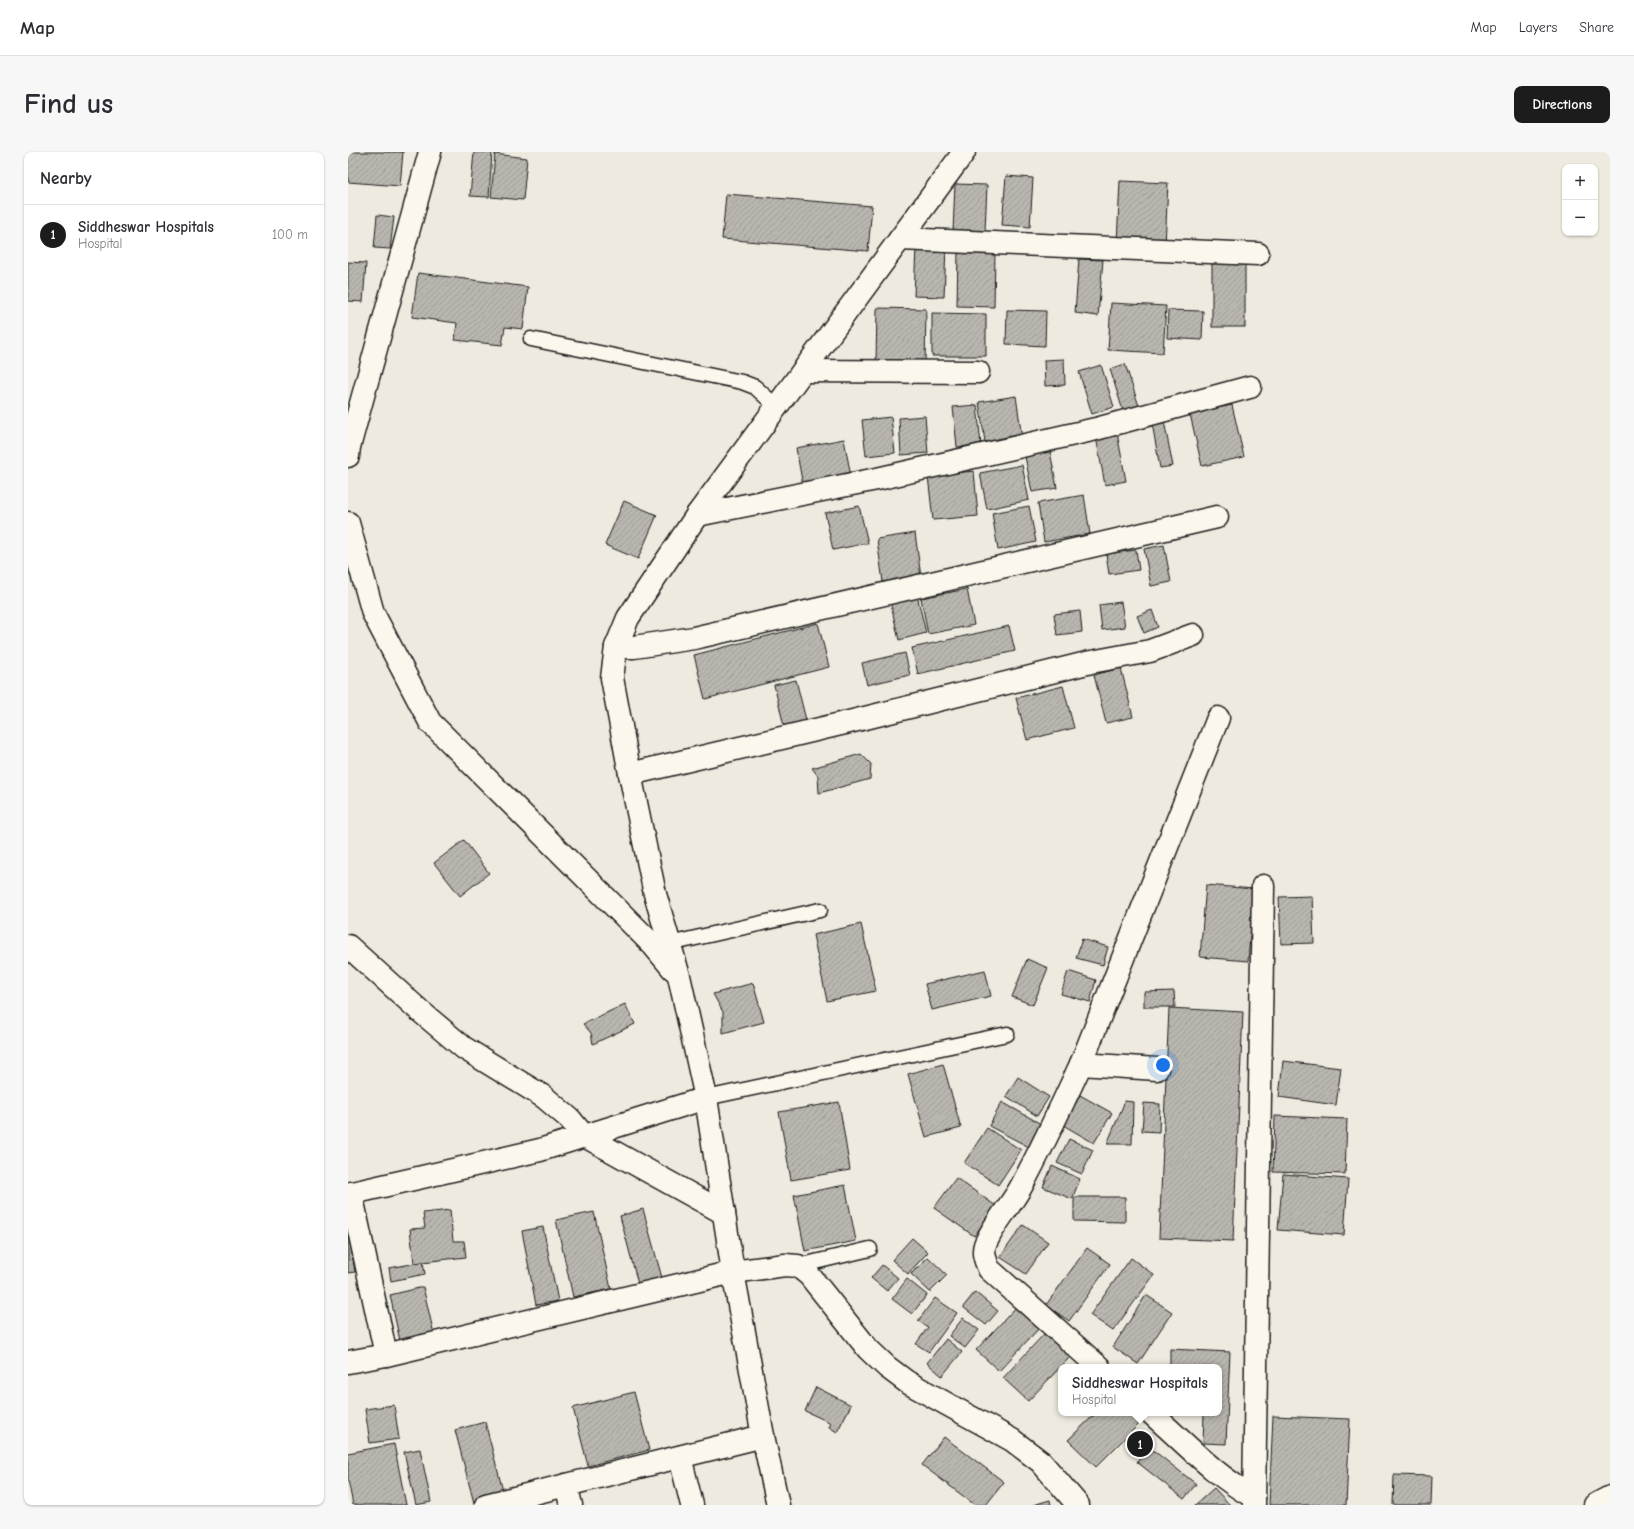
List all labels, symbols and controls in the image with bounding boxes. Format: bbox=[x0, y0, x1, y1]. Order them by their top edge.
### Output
text: Map bbox=[20, 17, 55, 39]
text: Map bbox=[1470, 19, 1497, 36]
text: Layers bbox=[1519, 19, 1557, 36]
text: Share bbox=[1579, 19, 1614, 36]
button: Directions bbox=[1514, 86, 1610, 123]
text: Find us bbox=[24, 88, 113, 120]
map controls bbox=[1562, 164, 1598, 236]
button: + bbox=[1562, 164, 1598, 200]
text: Nearby bbox=[40, 169, 91, 188]
button: − bbox=[1562, 200, 1598, 236]
text: Siddheswar Hospitals bbox=[78, 218, 214, 236]
text: 1 bbox=[50, 227, 56, 242]
text: 100 m bbox=[272, 227, 308, 242]
text: Hospital bbox=[78, 236, 122, 251]
your location bbox=[1153, 1055, 1173, 1075]
popup bbox=[1058, 1364, 1222, 1416]
text: Siddheswar Hospitals bbox=[1072, 1374, 1208, 1392]
text: Hospital bbox=[1072, 1392, 1116, 1407]
pin: 1 bbox=[1127, 1429, 1153, 1459]

